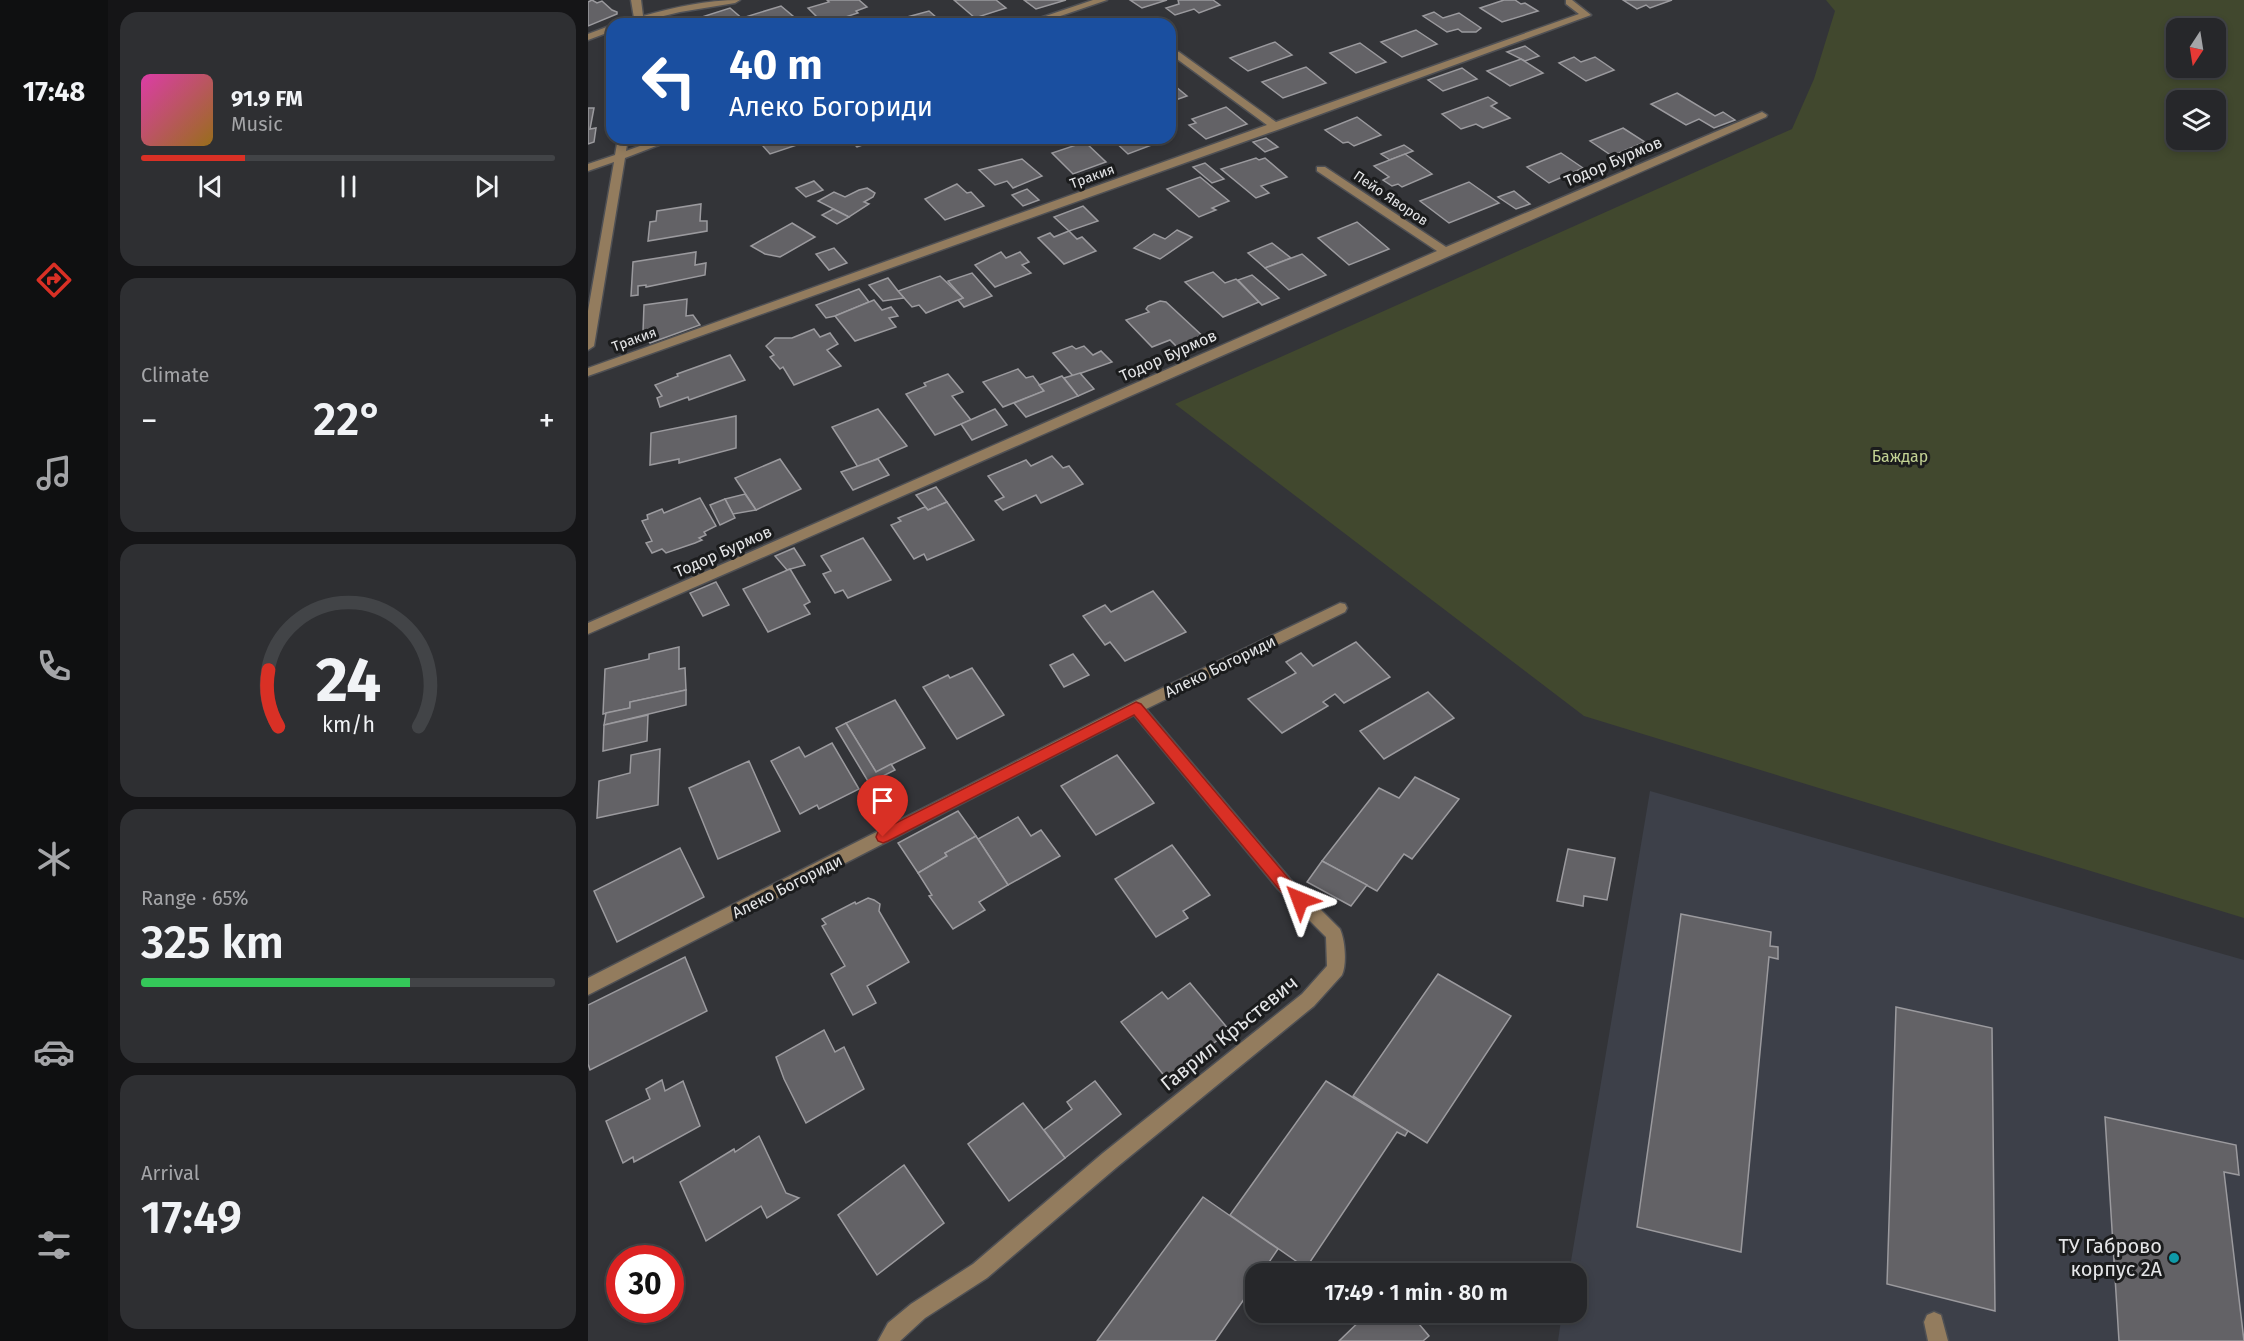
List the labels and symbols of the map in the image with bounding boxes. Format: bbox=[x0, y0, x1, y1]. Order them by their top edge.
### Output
north arrow bbox=[2166, 18, 2226, 78]
street label: Тодор Бурмов bbox=[1562, 132, 1665, 191]
street label: Тракия bbox=[1067, 161, 1117, 192]
street label: Пейо Яворов bbox=[1350, 167, 1431, 230]
street label: Тракия bbox=[609, 324, 659, 355]
street label: Тодор Бурмов bbox=[1117, 326, 1220, 385]
park label: Баждар bbox=[1872, 447, 1928, 466]
street label: Тодор Бурмов bbox=[672, 522, 775, 581]
street label: Алеко Богориди bbox=[1162, 631, 1279, 701]
pin bbox=[857, 775, 908, 837]
street label: Алеко Богориди bbox=[729, 851, 845, 922]
position arrow bbox=[1268, 868, 1332, 932]
street label: Гаврил Кръстевич bbox=[1156, 970, 1302, 1096]
place label: ТУ Габрово корпус 2А bbox=[2059, 1234, 2163, 1281]
speed limit sign: 30 bbox=[606, 1245, 684, 1323]
marker: ТУ Габрово корпус 2А bbox=[2167, 1251, 2181, 1265]

